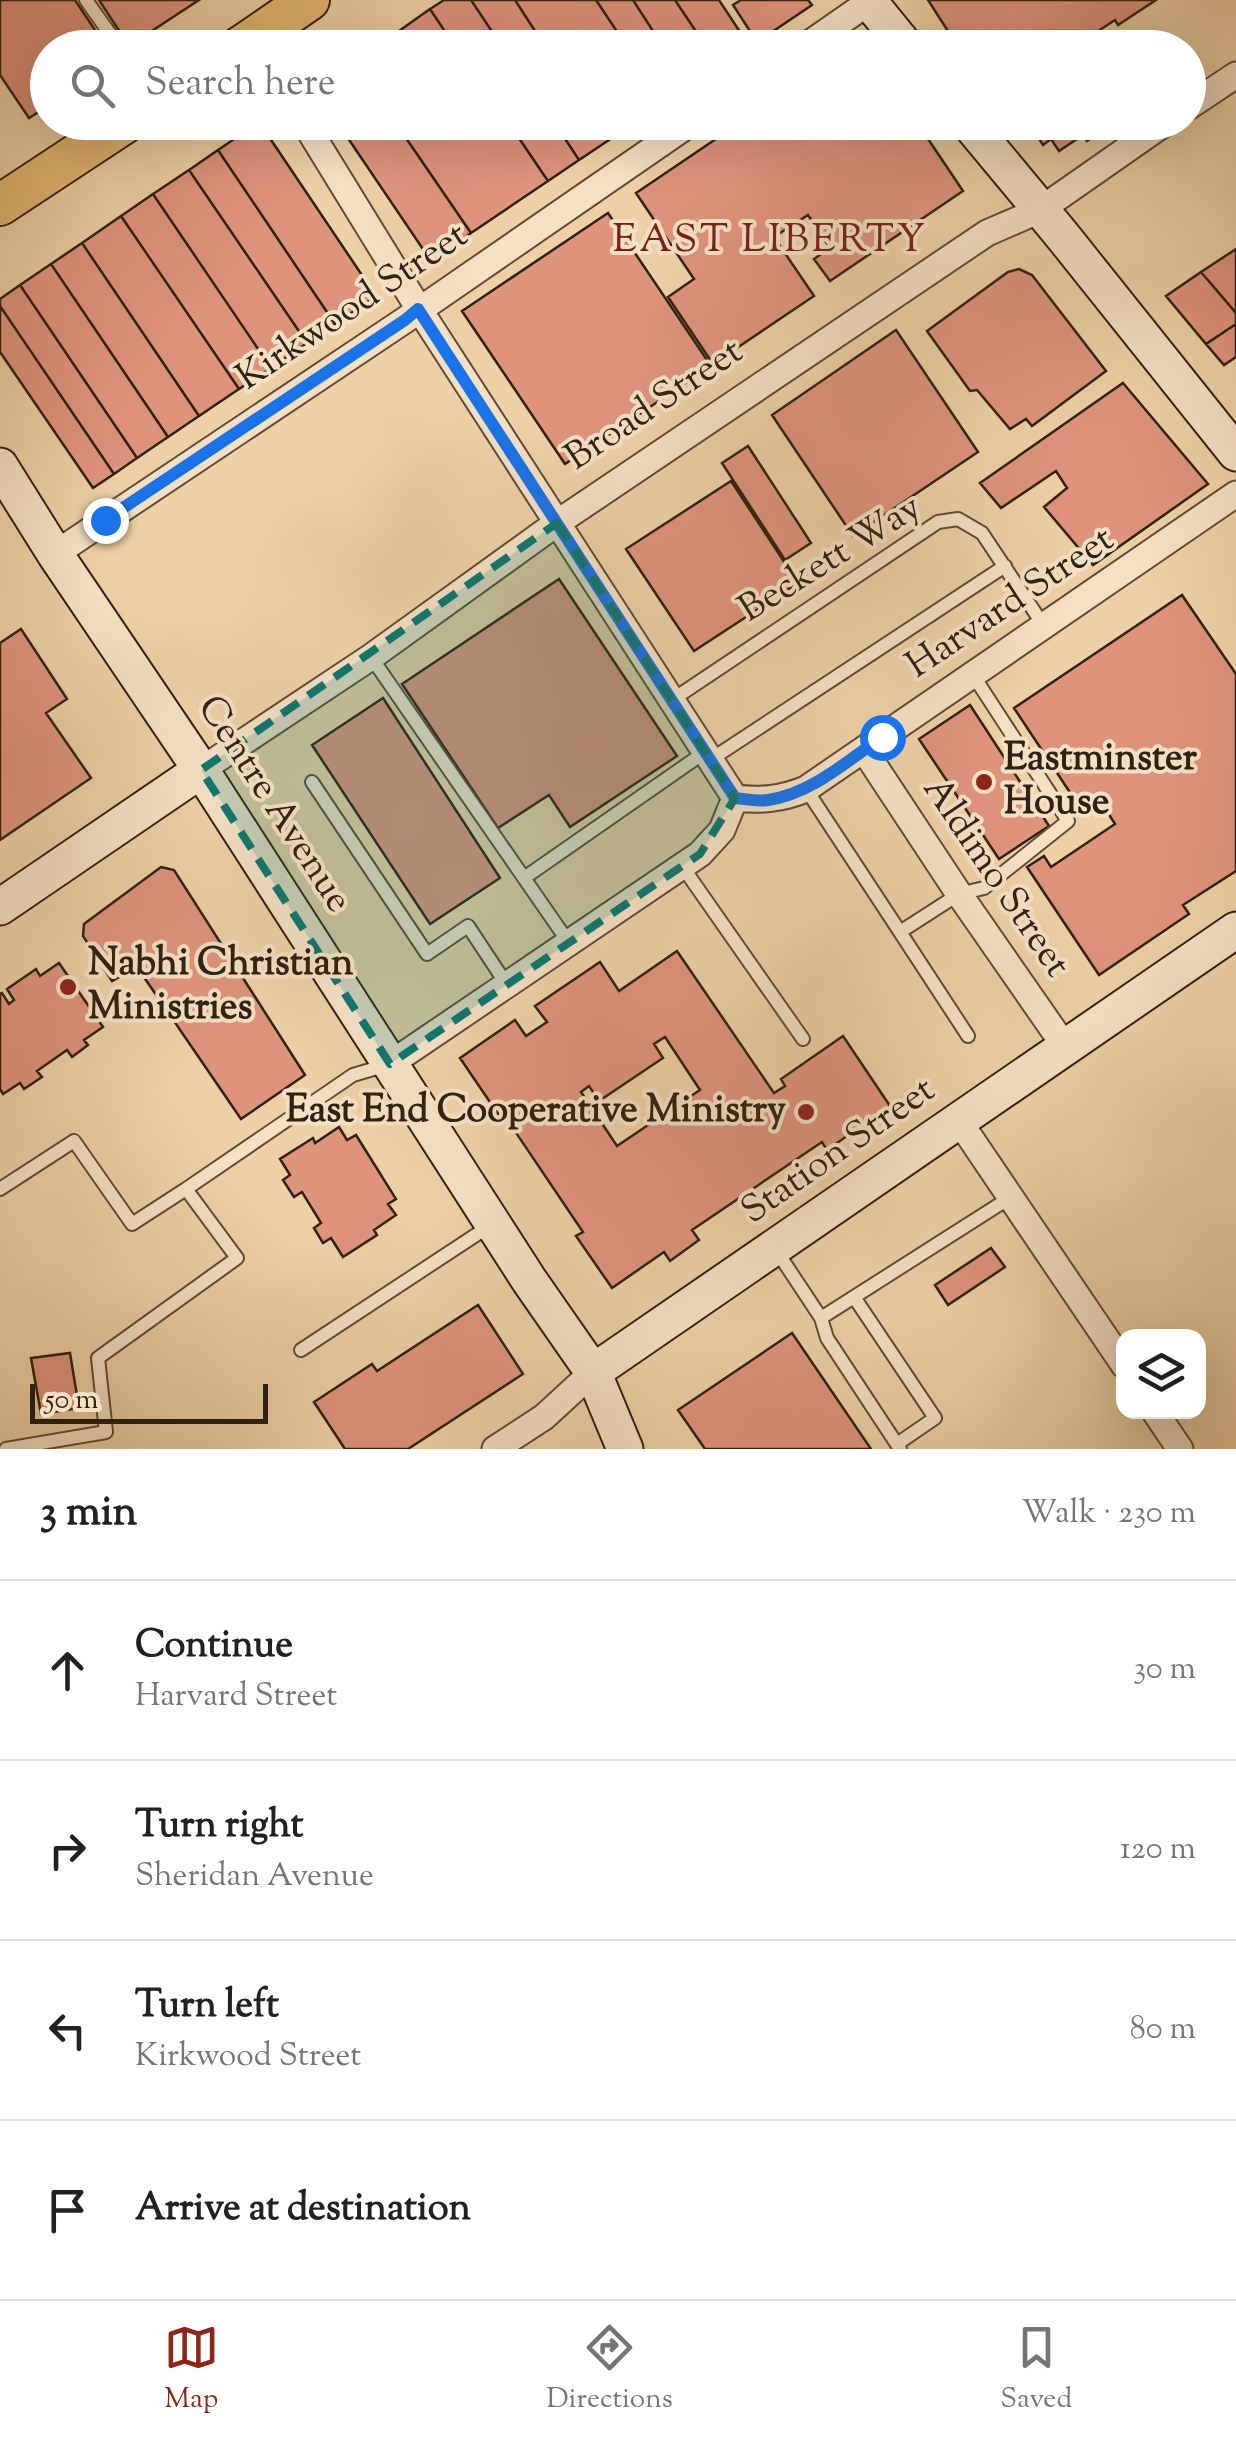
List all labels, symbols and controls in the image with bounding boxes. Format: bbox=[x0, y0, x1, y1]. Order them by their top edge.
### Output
search box bbox=[30, 30, 1206, 140]
icon: search bbox=[65, 58, 120, 113]
text: Search here bbox=[145, 58, 336, 112]
street label: Kirkwood Street bbox=[226, 210, 480, 406]
district label: EAST LIBERTY bbox=[613, 213, 927, 270]
street label: Broad Street bbox=[555, 327, 755, 485]
street label: Beckett Way bbox=[729, 482, 933, 638]
route end bbox=[83, 498, 129, 544]
street label: Harvard Street bbox=[896, 514, 1126, 694]
street label: Centre Avenue bbox=[182, 686, 364, 924]
route start bbox=[860, 715, 906, 761]
place label: Eastminster House bbox=[1004, 733, 1198, 831]
street label: Aldimo Street bbox=[908, 767, 1082, 989]
marker: Eastminster House bbox=[973, 771, 995, 793]
place label: Nabhi Christian Ministries bbox=[88, 938, 354, 1036]
marker: Nabhi Christian Ministries bbox=[57, 976, 79, 998]
street label: Station Street bbox=[731, 1065, 947, 1239]
place label: East End Cooperative Ministry bbox=[286, 1085, 786, 1139]
marker: East End Cooperative Ministry bbox=[795, 1101, 817, 1123]
map controls bbox=[1116, 1329, 1206, 1419]
button: layers bbox=[1116, 1329, 1206, 1419]
scale bar bbox=[30, 1379, 268, 1424]
text: 50 m bbox=[45, 1381, 99, 1421]
text: 3 min bbox=[40, 1484, 137, 1544]
text: Walk · 230 m bbox=[1021, 1491, 1196, 1537]
text: Continue bbox=[135, 1620, 293, 1674]
icon: ahead bbox=[40, 1643, 95, 1698]
text: 30 m bbox=[1133, 1647, 1196, 1693]
text: Harvard Street bbox=[135, 1674, 337, 1720]
text: Turn right bbox=[135, 1800, 303, 1854]
icon: right bbox=[40, 1823, 95, 1878]
text: 120 m bbox=[1120, 1827, 1196, 1873]
text: Sheridan Avenue bbox=[135, 1854, 374, 1900]
text: Turn left bbox=[135, 1980, 279, 2034]
icon: left bbox=[40, 2003, 95, 2058]
text: 80 m bbox=[1130, 2007, 1196, 2053]
text: Kirkwood Street bbox=[135, 2034, 361, 2080]
icon: arrive bbox=[40, 2183, 95, 2238]
text: Arrive at destination bbox=[135, 2183, 471, 2237]
tab: Map bbox=[164, 2320, 219, 2420]
tab: Directions bbox=[546, 2320, 673, 2420]
tab: Saved bbox=[1000, 2320, 1072, 2420]

